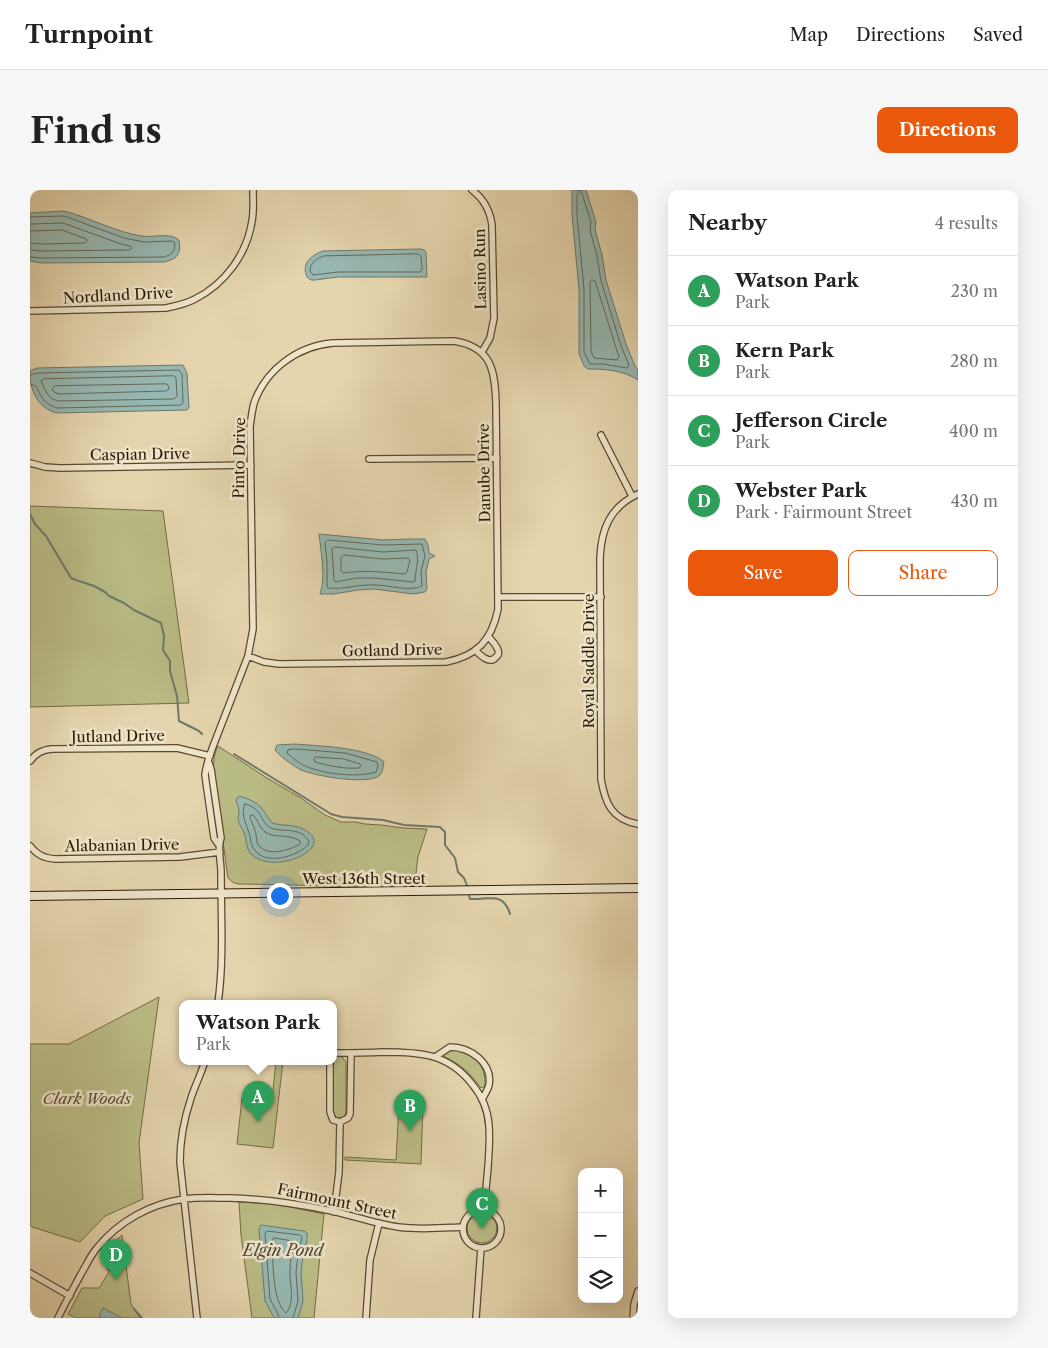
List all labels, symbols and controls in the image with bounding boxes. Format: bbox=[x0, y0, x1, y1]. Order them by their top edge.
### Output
text: Turnpoint bbox=[25, 20, 153, 49]
text: Map bbox=[789, 24, 828, 46]
text: Directions bbox=[856, 24, 945, 46]
text: Saved bbox=[973, 24, 1023, 46]
button: Directions bbox=[877, 107, 1018, 153]
text: Find us bbox=[30, 109, 162, 152]
text: Nearby bbox=[688, 210, 767, 235]
text: 4 results bbox=[935, 213, 998, 233]
street label: Lasino Run bbox=[470, 228, 490, 310]
text: Watson Park bbox=[735, 269, 859, 292]
text: A bbox=[698, 281, 710, 301]
text: 230 m bbox=[951, 281, 998, 301]
street label: Nordland Drive bbox=[62, 283, 174, 307]
text: Park bbox=[735, 292, 770, 312]
text: Kern Park bbox=[735, 339, 834, 362]
text: B bbox=[698, 351, 710, 371]
text: 280 m bbox=[950, 351, 998, 371]
text: Park bbox=[735, 362, 770, 382]
text: Jefferson Circle bbox=[735, 409, 887, 432]
street label: Pinto Drive bbox=[229, 417, 249, 499]
text: C bbox=[698, 421, 710, 441]
text: 400 m bbox=[949, 421, 998, 441]
street label: Danube Drive bbox=[474, 423, 494, 523]
text: Park bbox=[735, 432, 770, 452]
street label: Caspian Drive bbox=[90, 444, 190, 464]
text: Webster Park bbox=[735, 479, 867, 502]
text: D bbox=[697, 491, 711, 511]
text: 430 m bbox=[951, 491, 998, 511]
text: Park · Fairmount Street bbox=[735, 502, 912, 522]
button: Save bbox=[688, 550, 838, 596]
button: Share bbox=[848, 550, 998, 596]
street label: Royal Saddle Drive bbox=[579, 594, 598, 728]
street label: Gotland Drive bbox=[342, 640, 442, 660]
street label: Jutland Drive bbox=[69, 726, 165, 746]
street label: Alabanian Drive bbox=[63, 835, 180, 856]
street label: West 136th Street bbox=[301, 869, 427, 888]
your location bbox=[267, 883, 293, 909]
popup bbox=[179, 1000, 337, 1065]
text: Watson Park bbox=[196, 1011, 320, 1034]
text: Park bbox=[196, 1034, 231, 1054]
pin: A bbox=[242, 1081, 274, 1122]
park label: Clark Woods bbox=[43, 1089, 132, 1108]
pin: B bbox=[394, 1090, 426, 1131]
map controls bbox=[578, 1168, 623, 1303]
button: + bbox=[578, 1168, 623, 1213]
street label: Fairmount Street bbox=[276, 1179, 399, 1223]
pin: C bbox=[466, 1188, 498, 1229]
button: − bbox=[578, 1213, 623, 1258]
pin: D bbox=[100, 1239, 132, 1280]
water label: Elgin Pond bbox=[241, 1240, 325, 1260]
button: layers bbox=[578, 1258, 623, 1303]

